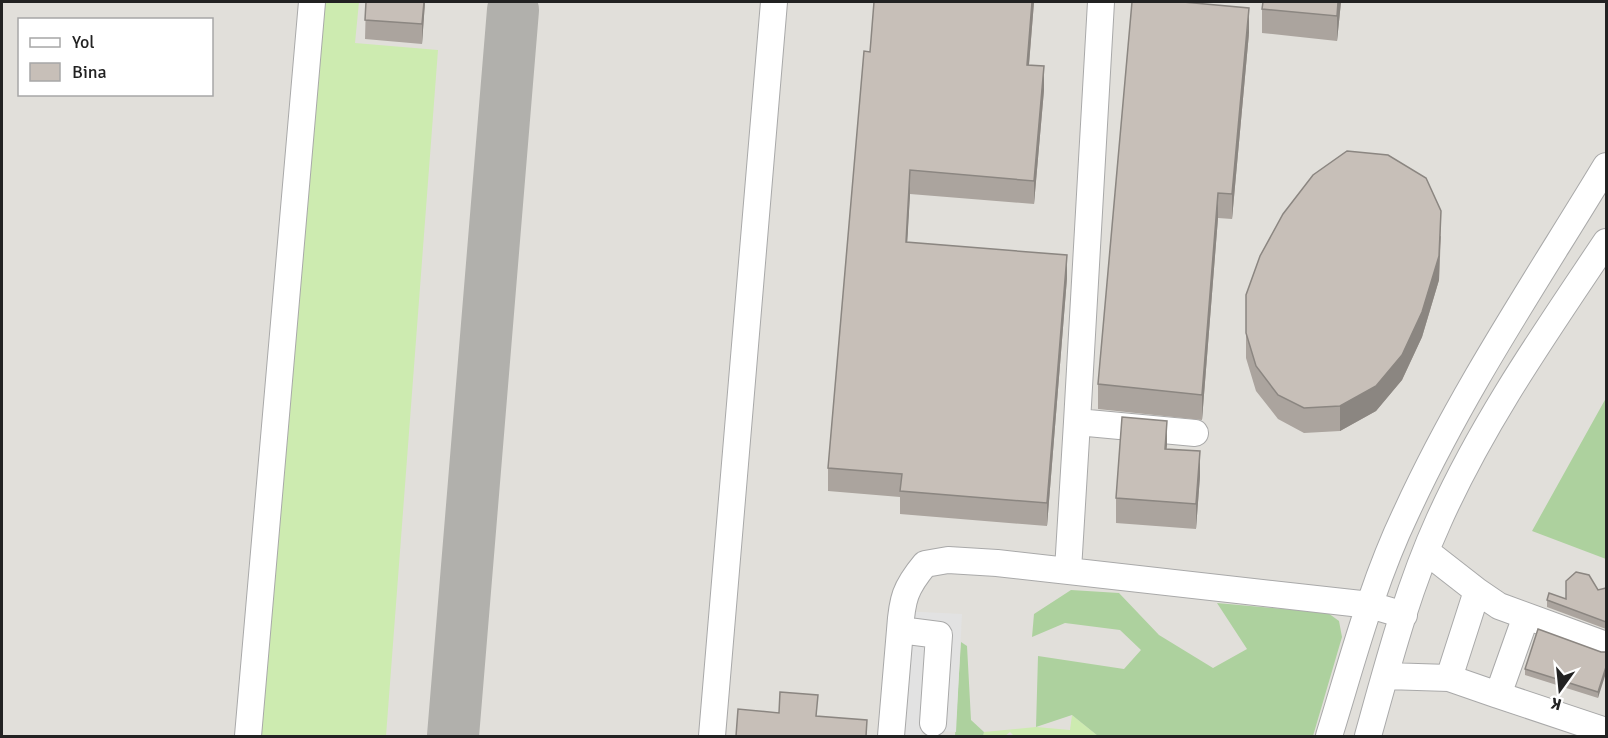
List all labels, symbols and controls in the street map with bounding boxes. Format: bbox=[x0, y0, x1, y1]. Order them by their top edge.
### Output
legend bbox=[18, 18, 213, 96]
text: Yol bbox=[72, 31, 95, 53]
text: Bina bbox=[72, 61, 107, 83]
north arrow bbox=[1530, 660, 1590, 720]
text: K bbox=[1549, 693, 1564, 714]

